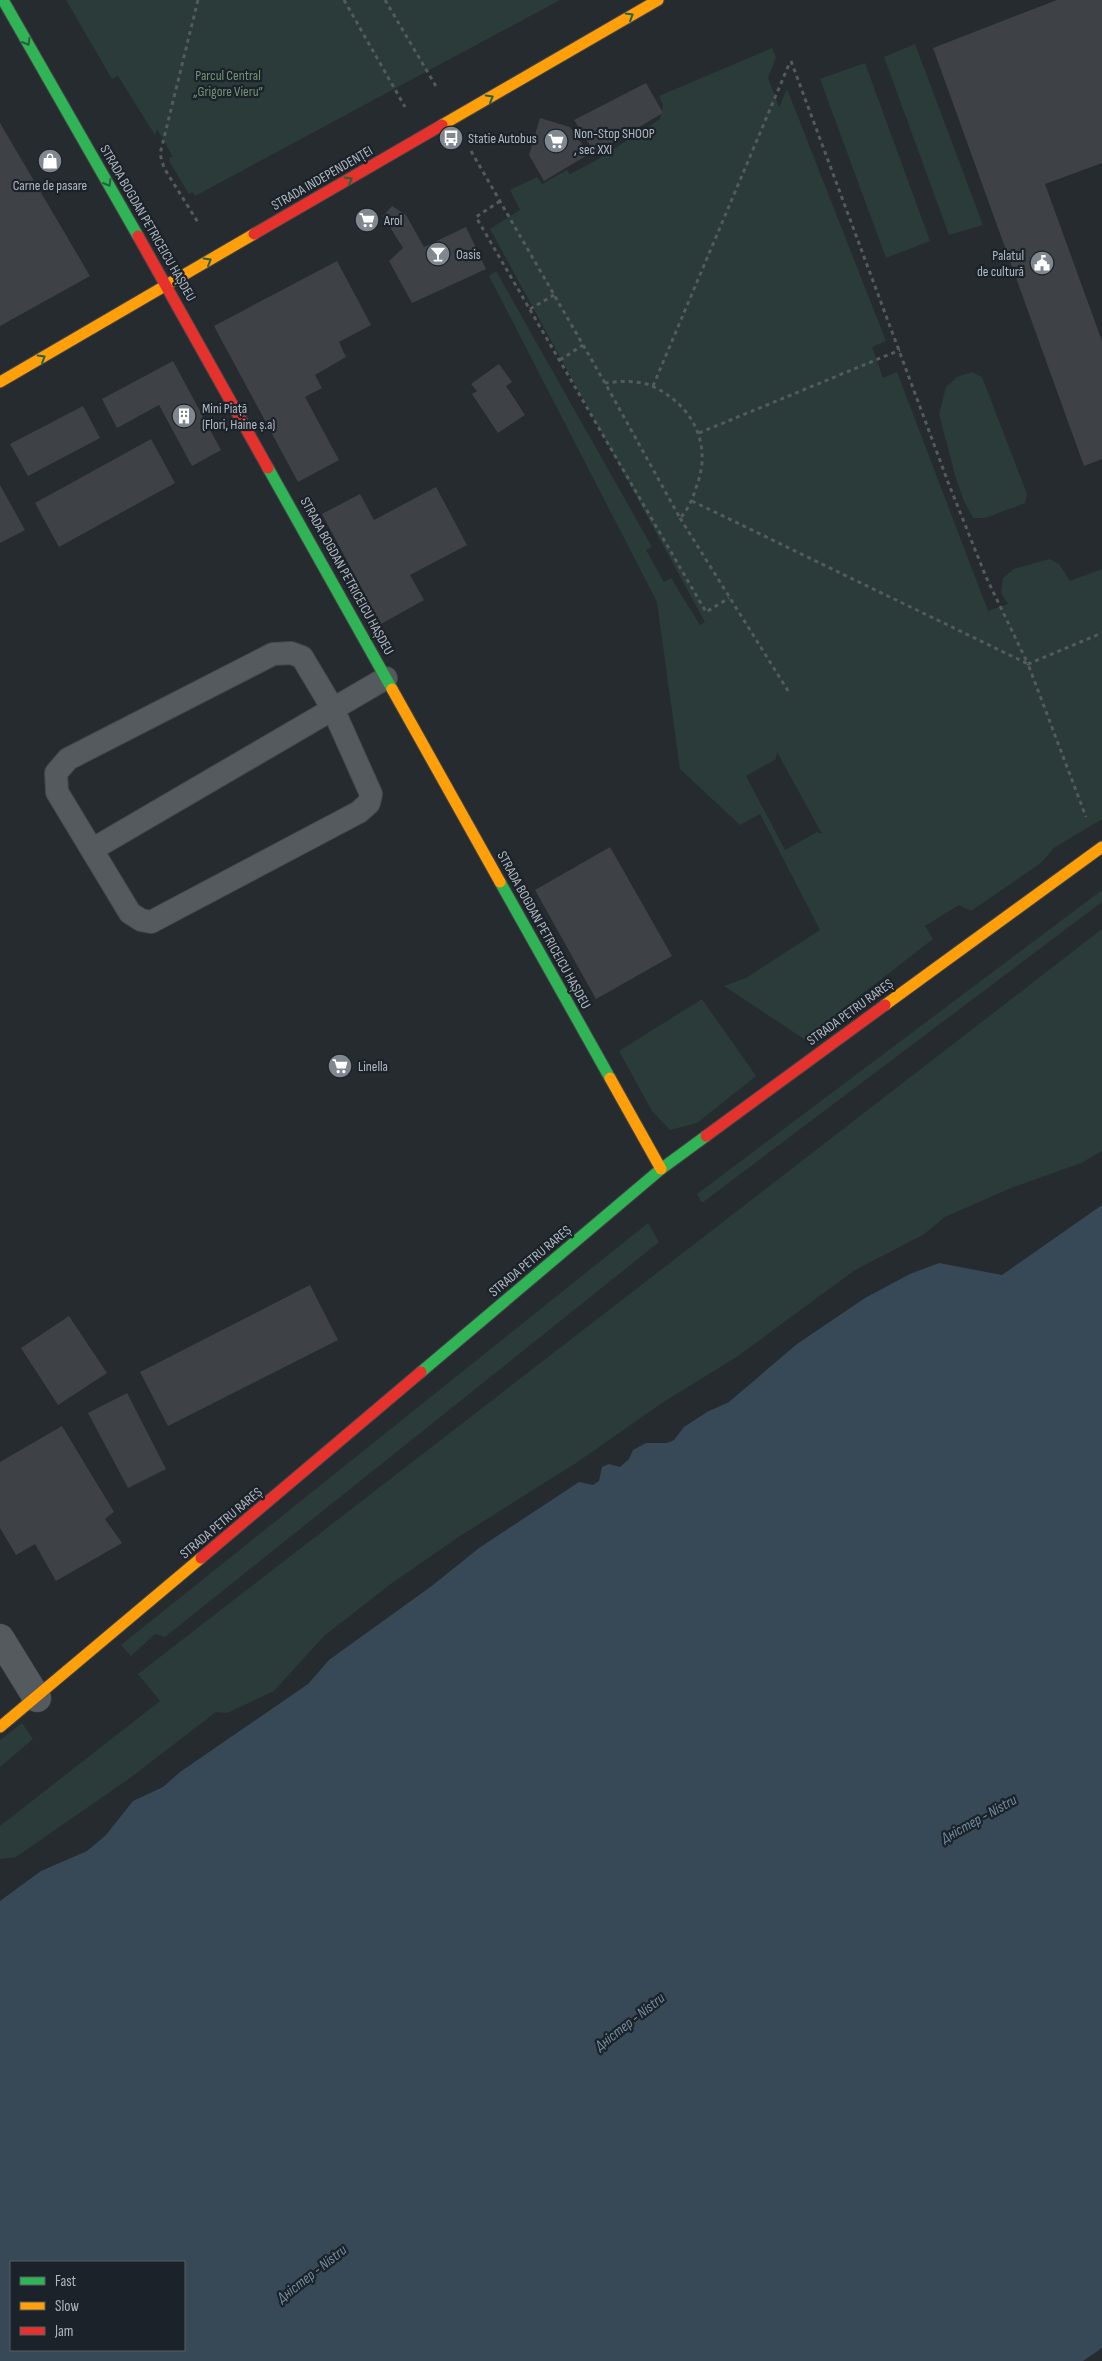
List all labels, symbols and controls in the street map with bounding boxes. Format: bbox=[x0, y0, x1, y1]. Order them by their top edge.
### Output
one-way arrow bbox=[625, 12, 634, 22]
one-way arrow bbox=[21, 37, 31, 46]
park label: Parcul Central „Grigore Vieru” bbox=[193, 67, 264, 100]
one-way arrow bbox=[484, 94, 493, 104]
bus stop icon: Statie Autobus bbox=[438, 125, 464, 151]
place label: Non-Stop SHOOP , sec XXI bbox=[574, 125, 655, 158]
supermarket icon: Non-Stop SHOOP , sec XXI bbox=[543, 128, 569, 154]
place label: Statie Autobus bbox=[468, 130, 537, 147]
street label: STRADA BOGDAN PETRICEICU HAȘDEU bbox=[96, 142, 200, 304]
street label: STRADA INDEPENDENȚEI bbox=[268, 142, 376, 214]
shop icon: Carne de pasare bbox=[37, 148, 63, 174]
one-way arrow bbox=[344, 176, 353, 186]
place label: Carne de pasare bbox=[13, 177, 87, 194]
one-way arrow bbox=[102, 178, 112, 187]
supermarket icon: Arol bbox=[354, 207, 380, 233]
place label: Arol bbox=[383, 212, 402, 229]
bar icon: Oasis bbox=[425, 241, 451, 267]
place label: Oasis bbox=[456, 246, 481, 263]
place label: Palatul de cultură bbox=[977, 247, 1024, 280]
public building icon: Palatul de cultură bbox=[1029, 250, 1055, 276]
one-way arrow bbox=[203, 257, 212, 267]
one-way arrow bbox=[37, 354, 46, 364]
place label: Mini Piață (Flori, Haine ș.a) bbox=[202, 400, 275, 433]
building icon: Mini Piață (Flori, Haine ș.a) bbox=[171, 403, 197, 429]
street label: STRADA BOGDAN PETRICEICU HAȘDEU bbox=[296, 494, 398, 658]
street label: STRADA BOGDAN PETRICEICU HAȘDEU bbox=[493, 848, 595, 1012]
street label: STRADA PETRU RAREȘ bbox=[804, 975, 896, 1049]
supermarket icon: Linella bbox=[327, 1053, 353, 1079]
place label: Linella bbox=[358, 1058, 388, 1075]
street label: STRADA PETRU RAREȘ bbox=[485, 1222, 575, 1300]
street label: STRADA PETRU RAREȘ bbox=[176, 1484, 266, 1562]
water label: Дністер - Nistru bbox=[937, 1790, 1021, 1848]
water label: Дністер - Nistru bbox=[590, 1988, 669, 2056]
water label: Дністер - Nistru bbox=[272, 2240, 351, 2308]
legend bbox=[10, 2261, 185, 2351]
text: Fast bbox=[55, 2272, 77, 2291]
text: Slow bbox=[55, 2297, 79, 2316]
text: Jam bbox=[54, 2322, 73, 2341]

